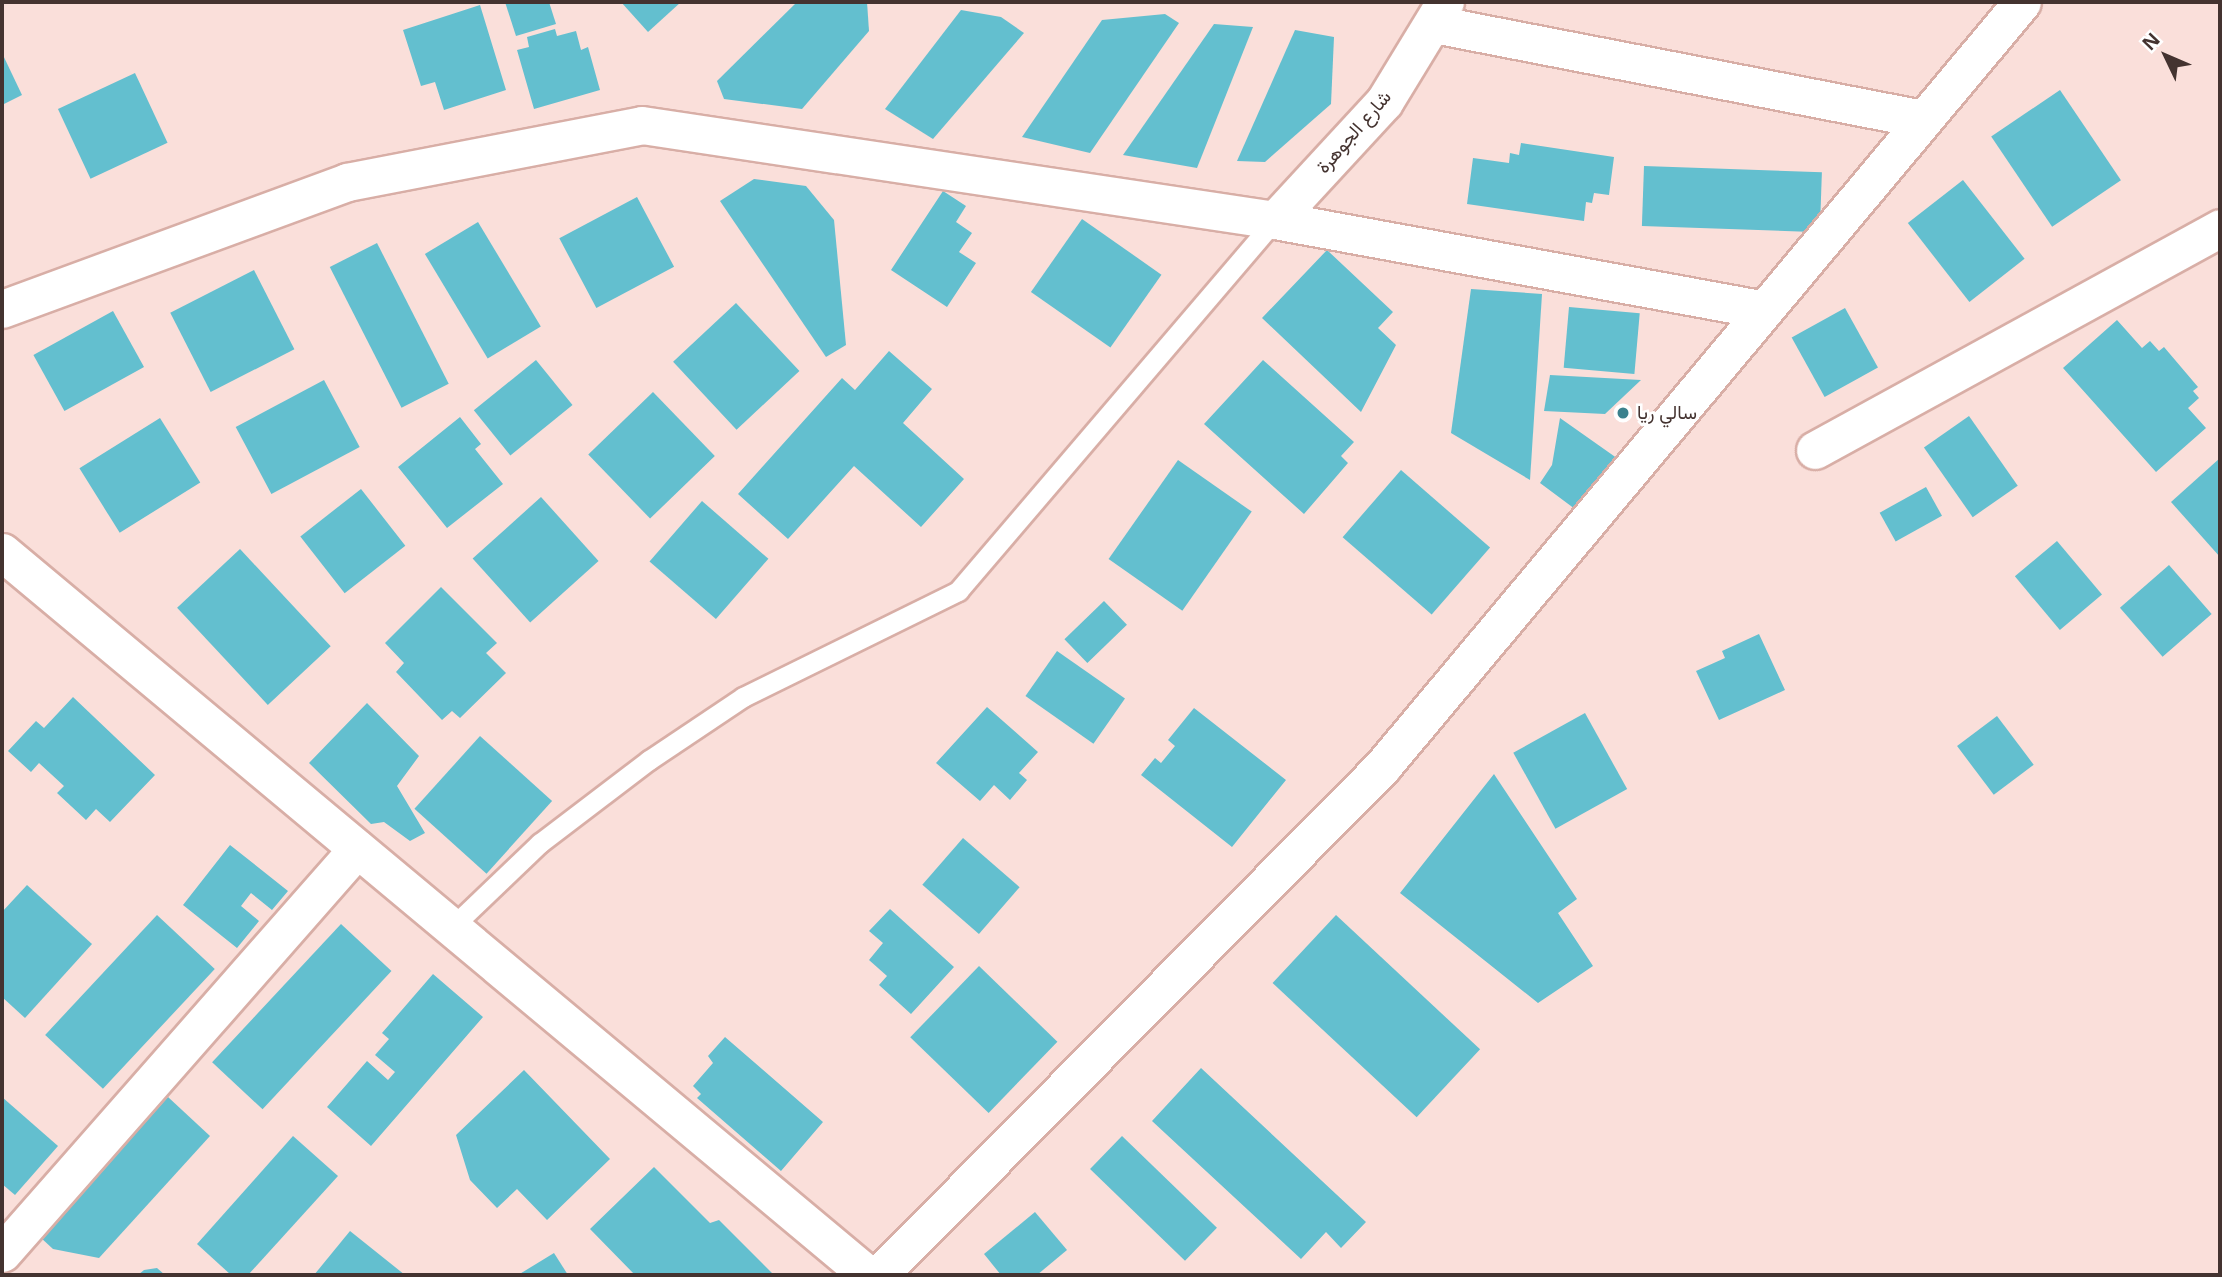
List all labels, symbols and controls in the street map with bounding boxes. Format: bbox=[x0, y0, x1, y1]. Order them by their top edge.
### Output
north arrow bbox=[2131, 21, 2201, 91]
text: N bbox=[2136, 27, 2166, 56]
street label: شارع الجوهرة bbox=[1312, 86, 1396, 178]
place label: سالي ريا bbox=[1637, 402, 1697, 424]
marker: سالي ريا bbox=[1615, 405, 1631, 421]

